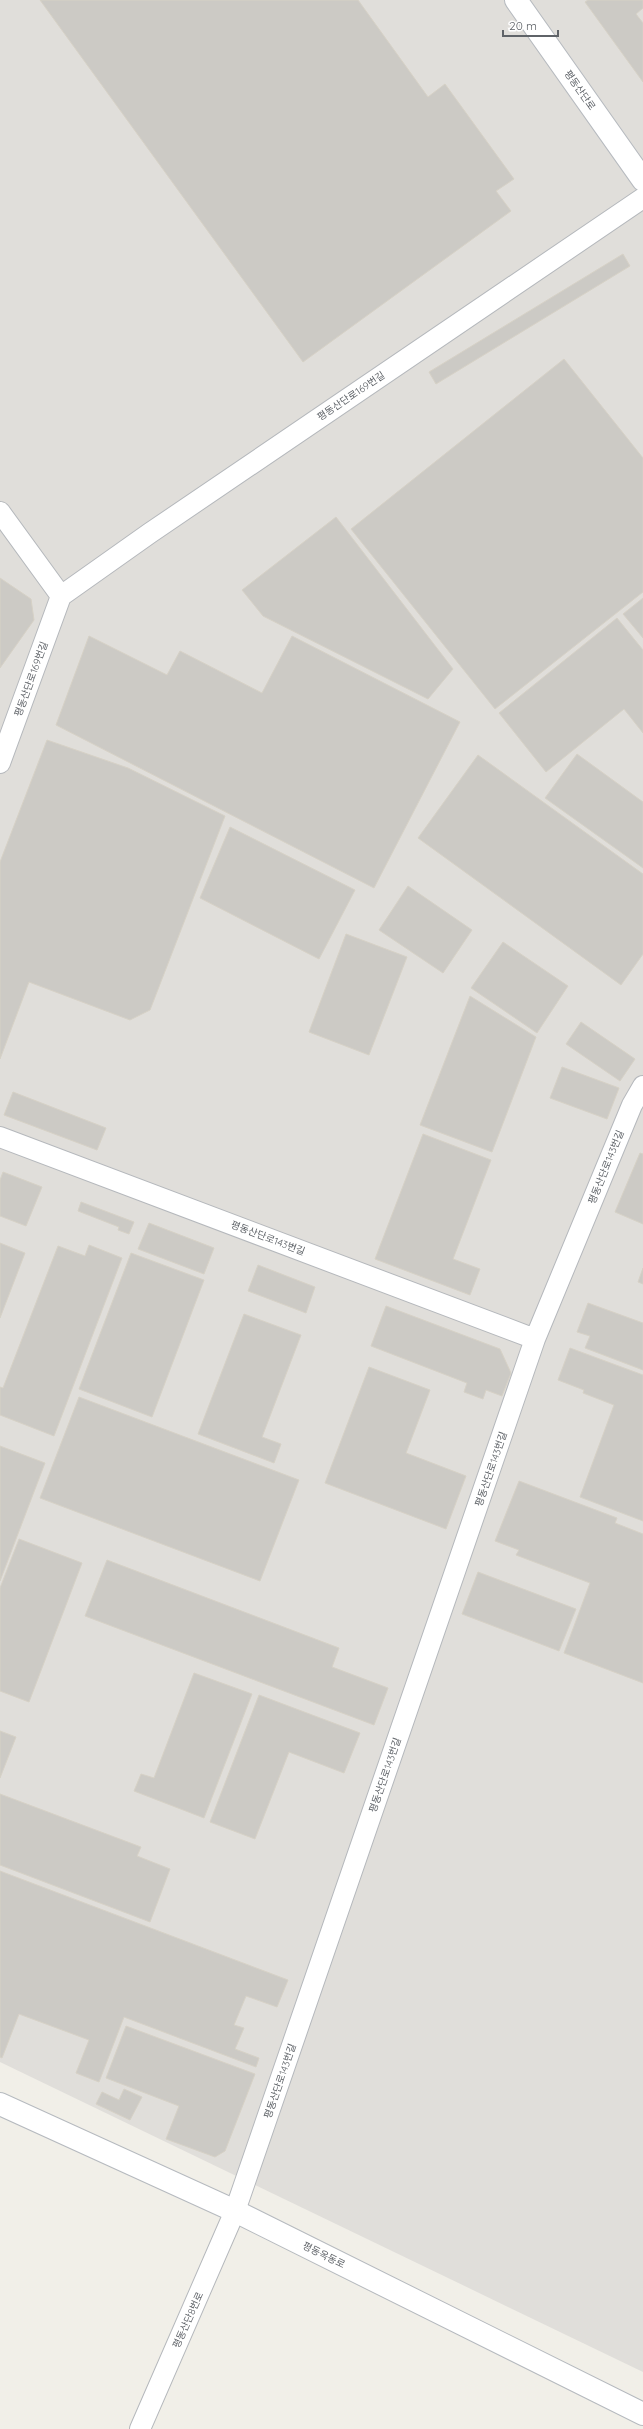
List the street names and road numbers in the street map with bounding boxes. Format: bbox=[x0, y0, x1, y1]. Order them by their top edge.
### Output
street label: 평동산단로 bbox=[561, 67, 599, 113]
street label: 평동산단로169번길 bbox=[315, 369, 387, 423]
street label: 평동산단로169번길 bbox=[11, 640, 51, 718]
street label: 평동산단로143번길 bbox=[585, 1128, 627, 1206]
street label: 평동산단로143번길 bbox=[229, 1218, 307, 1258]
street label: 평동산단로143번길 bbox=[472, 1430, 510, 1508]
street label: 평동산단로143번길 bbox=[366, 1736, 404, 1814]
street label: 평동산단로143번길 bbox=[261, 2042, 299, 2120]
street label: 평동옥동로 bbox=[300, 2239, 348, 2271]
street label: 평동산단8번로 bbox=[170, 2290, 206, 2350]

